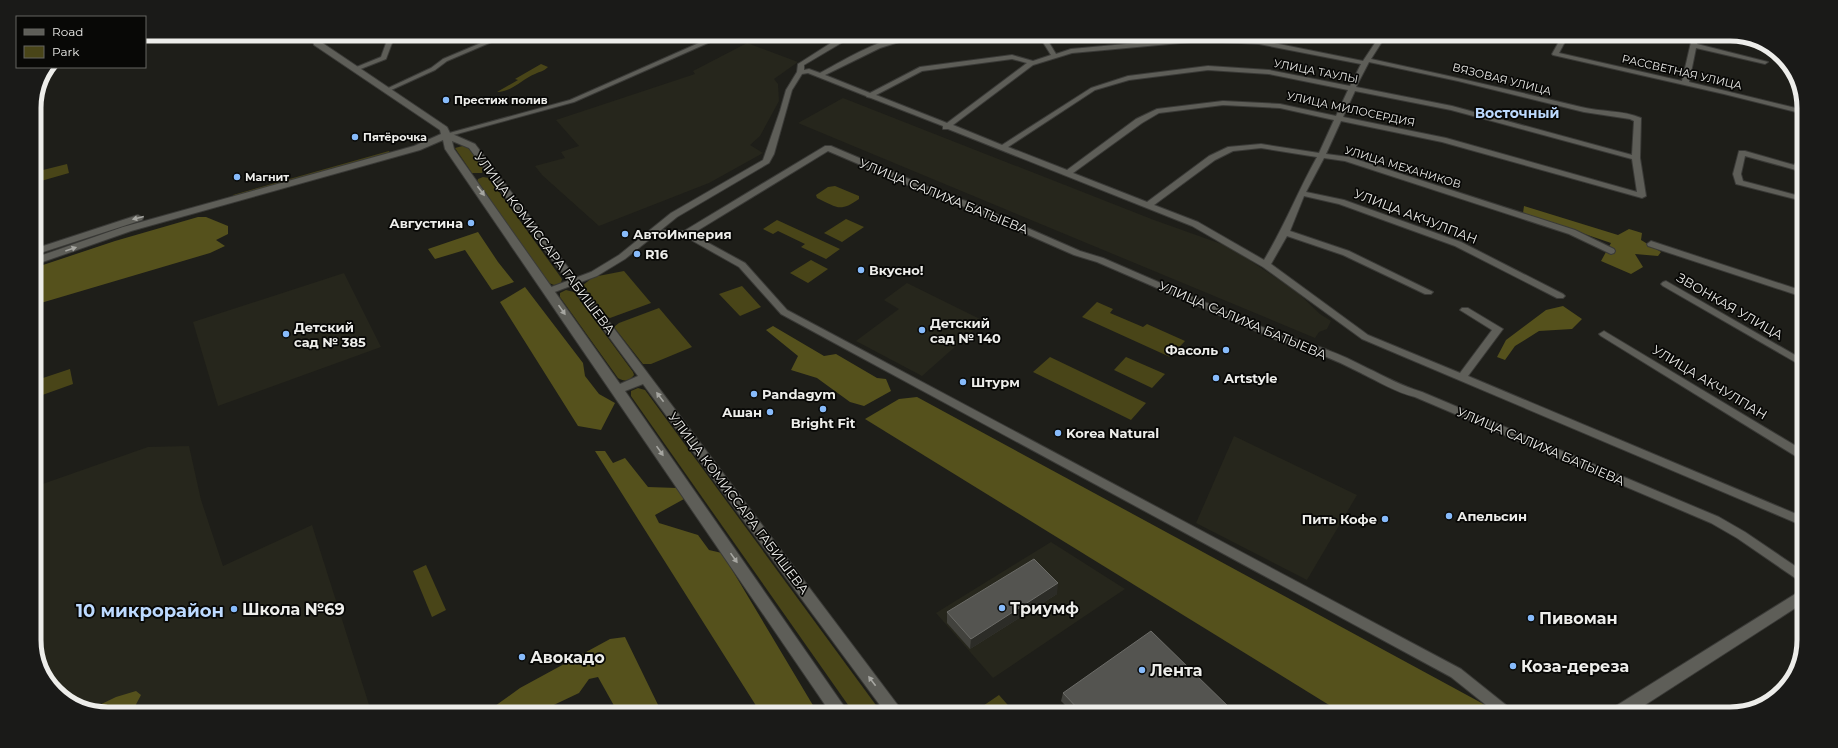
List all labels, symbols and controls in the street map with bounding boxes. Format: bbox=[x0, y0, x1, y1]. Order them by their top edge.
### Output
legend bbox=[16, 16, 146, 68]
text: Road bbox=[52, 24, 83, 39]
text: Park bbox=[52, 44, 80, 59]
street label: РАССВЕТНАЯ УЛИЦА bbox=[1621, 51, 1744, 93]
street label: УЛИЦА ТАУЛЫ bbox=[1273, 56, 1359, 86]
street label: ВЯЗОВАЯ УЛИЦА bbox=[1451, 60, 1554, 98]
street label: УЛИЦА МИЛОСЕРДИЯ bbox=[1286, 89, 1416, 129]
place label: Престиж полив bbox=[454, 93, 548, 107]
marker: Престиж полив bbox=[441, 95, 451, 105]
district label: Восточный bbox=[1475, 104, 1559, 122]
place label: Пятёрочка bbox=[363, 130, 427, 144]
marker: Пятёрочка bbox=[350, 132, 360, 142]
street label: УЛИЦА МЕХАНИКОВ bbox=[1343, 143, 1463, 191]
street label: УЛИЦА КОМИССАРА ГАБИШЕВА bbox=[471, 149, 619, 337]
street label: УЛИЦА САЛИХА БАТЫЕВА bbox=[857, 155, 1031, 237]
place label: Магнит bbox=[245, 170, 289, 184]
marker: Магнит bbox=[232, 172, 242, 182]
street label: УЛИЦА АКЧУЛПАН bbox=[1352, 185, 1480, 247]
one-way arrow bbox=[477, 186, 485, 197]
one-way arrow bbox=[132, 215, 144, 221]
place label: Августина bbox=[389, 215, 463, 231]
marker: Августина bbox=[466, 218, 476, 228]
place label: АвтоИмперия bbox=[633, 226, 732, 242]
marker: АвтоИмперия bbox=[620, 229, 630, 239]
one-way arrow bbox=[65, 245, 77, 251]
place label: R16 bbox=[645, 246, 669, 262]
marker: R16 bbox=[632, 249, 642, 259]
place label: Вкусно! bbox=[869, 262, 924, 278]
marker: Вкусно! bbox=[856, 265, 866, 275]
street label: ЗВОНКАЯ УЛИЦА bbox=[1674, 269, 1786, 343]
street label: УЛИЦА САЛИХА БАТЫЕВА bbox=[1157, 277, 1330, 363]
one-way arrow bbox=[558, 305, 566, 315]
place label: Детский сад № 140 bbox=[930, 315, 1001, 346]
place label: Детский сад № 385 bbox=[294, 319, 366, 350]
marker: Детский сад № 140 bbox=[917, 325, 927, 335]
marker: Детский сад № 385 bbox=[281, 329, 291, 339]
street label: УЛИЦА АКЧУЛПАН bbox=[1650, 341, 1770, 423]
place label: Фасоль bbox=[1165, 342, 1218, 358]
marker: Фасоль bbox=[1221, 345, 1231, 355]
place label: Artstyle bbox=[1223, 370, 1278, 386]
marker: Artstyle bbox=[1211, 373, 1221, 383]
place label: Штурм bbox=[971, 374, 1020, 390]
marker: Штурм bbox=[958, 377, 968, 387]
place label: Pandagym bbox=[762, 386, 836, 402]
marker: Pandagym bbox=[749, 389, 759, 399]
one-way arrow bbox=[655, 392, 664, 403]
street label: УЛИЦА САЛИХА БАТЫЕВА bbox=[1455, 403, 1628, 489]
place label: Ашан bbox=[722, 404, 762, 420]
marker: Bright Fit bbox=[818, 404, 828, 414]
marker: Ашан bbox=[765, 407, 775, 417]
street label: УЛИЦА КОМИССАРА ГАБИШЕВА bbox=[665, 409, 813, 597]
place label: Bright Fit bbox=[791, 415, 856, 431]
place label: Korea Natural bbox=[1066, 425, 1159, 441]
marker: Korea Natural bbox=[1053, 428, 1063, 438]
one-way arrow bbox=[656, 446, 664, 457]
place label: Апельсин bbox=[1457, 508, 1527, 524]
place label: Пить Кофе bbox=[1302, 511, 1377, 527]
marker: Апельсин bbox=[1444, 511, 1454, 521]
marker: Пить Кофе bbox=[1380, 514, 1390, 524]
one-way arrow bbox=[730, 553, 738, 564]
place label: Триумф bbox=[1010, 599, 1079, 618]
district label: 10 микрорайон bbox=[76, 600, 224, 622]
place label: Школа №69 bbox=[242, 600, 345, 619]
marker: Триумф bbox=[997, 603, 1007, 613]
marker: Школа №69 bbox=[229, 604, 239, 614]
place label: Пивоман bbox=[1539, 609, 1618, 628]
marker: Пивоман bbox=[1526, 613, 1536, 623]
place label: Авокадо bbox=[530, 648, 605, 667]
marker: Авокадо bbox=[517, 652, 527, 662]
place label: Коза-дереза bbox=[1521, 657, 1629, 676]
place label: Лента bbox=[1150, 661, 1202, 680]
marker: Коза-дереза bbox=[1508, 661, 1518, 671]
marker: Лента bbox=[1137, 665, 1147, 675]
one-way arrow bbox=[867, 675, 876, 686]

